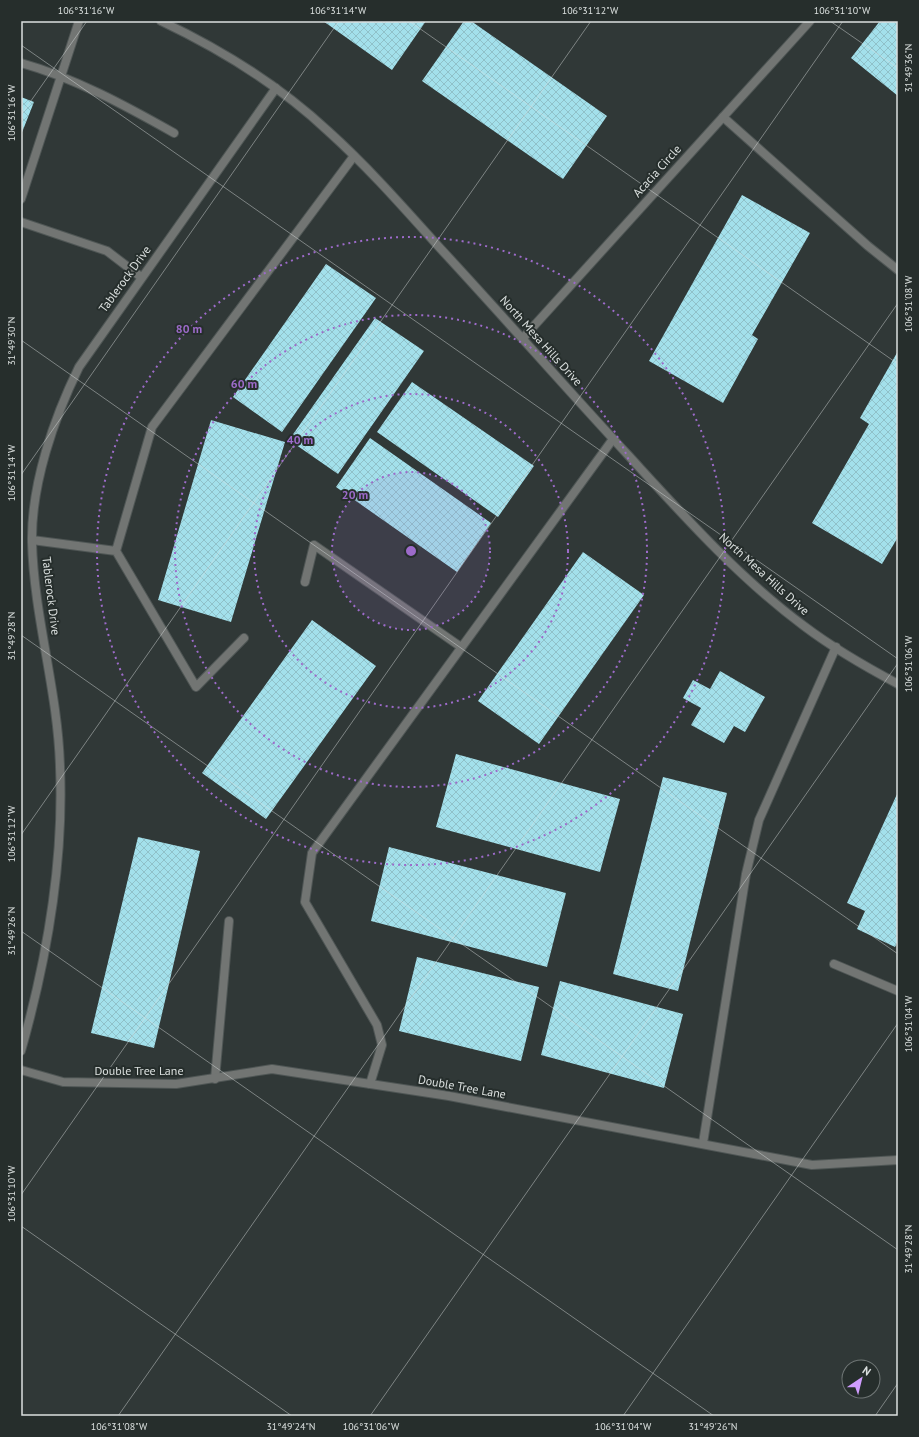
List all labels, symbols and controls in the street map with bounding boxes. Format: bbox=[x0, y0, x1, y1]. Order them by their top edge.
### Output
text: 106°31'16"W bbox=[58, 4, 115, 17]
text: 106°31'14"W bbox=[310, 4, 367, 17]
text: 106°31'12"W bbox=[562, 4, 619, 17]
text: 106°31'10"W bbox=[814, 4, 871, 17]
text: 31°49'36"N bbox=[902, 43, 915, 93]
text: 106°31'16"W bbox=[5, 84, 18, 141]
street label: Acacia Circle bbox=[629, 141, 684, 200]
street label: Tablerock Drive bbox=[95, 242, 154, 315]
text: 106°31'08"W bbox=[902, 275, 915, 332]
street label: North Mesa Hills Drive bbox=[497, 293, 586, 389]
text: 31°49'30"N bbox=[5, 316, 18, 366]
text: 80 m bbox=[176, 321, 202, 336]
text: 60 m bbox=[231, 376, 257, 391]
text: 40 m bbox=[287, 432, 313, 447]
text: 106°31'14"W bbox=[5, 444, 18, 501]
text: 20 m bbox=[342, 487, 368, 502]
street label: North Mesa Hills Drive bbox=[716, 529, 812, 618]
centre of rings bbox=[404, 544, 418, 558]
street label: Tablerock Drive bbox=[39, 556, 64, 636]
text: 31°49'28"N bbox=[5, 611, 18, 661]
text: 106°31'06"W bbox=[902, 635, 915, 692]
text: 106°31'12"W bbox=[5, 805, 18, 862]
text: 31°49'26"N bbox=[5, 906, 18, 956]
text: 106°31'04"W bbox=[902, 995, 915, 1052]
street label: Double Tree Lane bbox=[95, 1063, 183, 1078]
street label: Double Tree Lane bbox=[417, 1071, 507, 1102]
text: 106°31'10"W bbox=[5, 1165, 18, 1222]
text: 31°49'28"N bbox=[902, 1224, 915, 1274]
north arrow bbox=[841, 1359, 881, 1399]
text: N bbox=[860, 1363, 874, 1379]
text: 106°31'08"W bbox=[91, 1420, 148, 1433]
text: 31°49'24"N bbox=[266, 1420, 316, 1433]
text: 106°31'06"W bbox=[343, 1420, 400, 1433]
text: 106°31'04"W bbox=[595, 1420, 652, 1433]
text: 31°49'26"N bbox=[688, 1420, 738, 1433]

